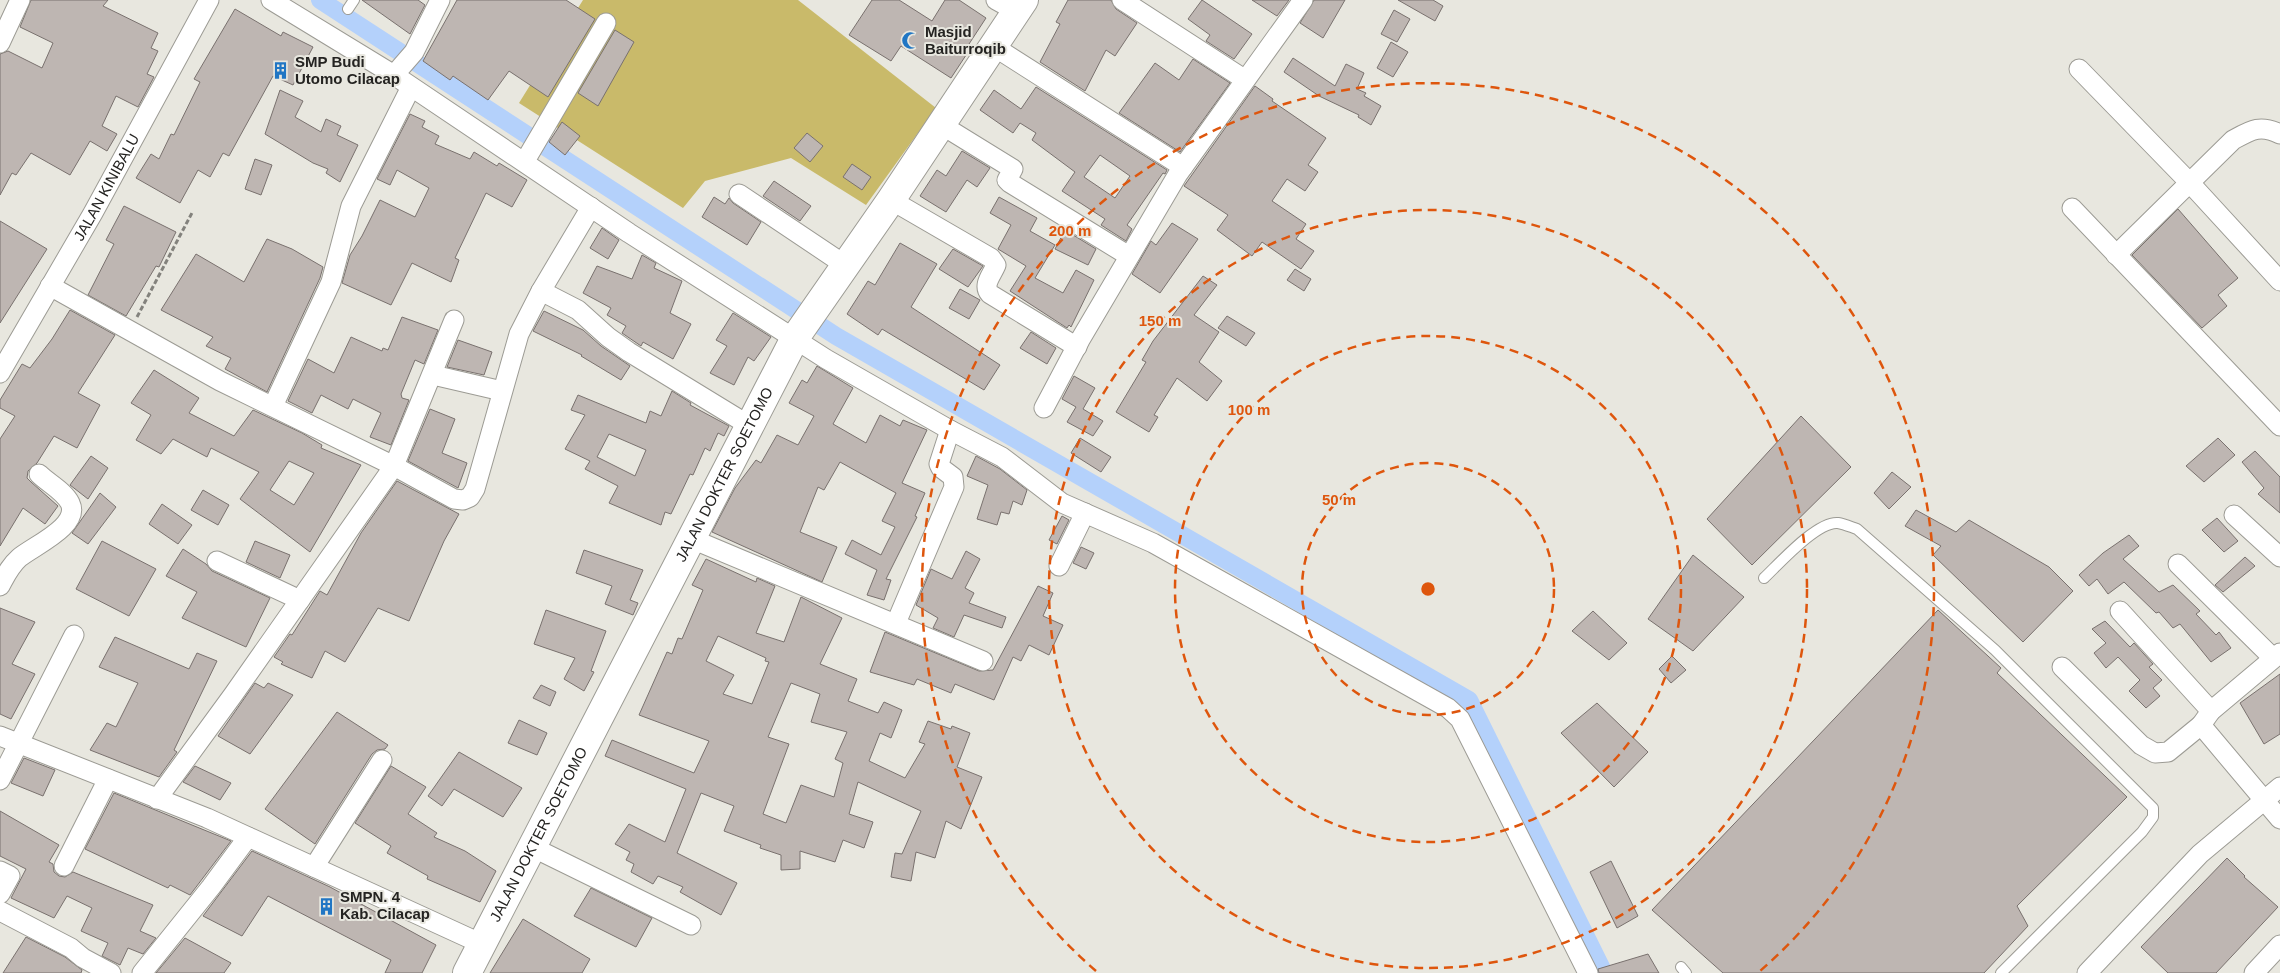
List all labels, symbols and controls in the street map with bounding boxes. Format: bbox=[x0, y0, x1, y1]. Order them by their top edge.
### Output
place label: Masjid Baiturroqib bbox=[925, 23, 1006, 57]
mosque icon: Masjid Baiturroqib bbox=[901, 31, 921, 51]
place label: SMP Budi Utomo Cilacap bbox=[295, 53, 400, 87]
building icon: SMP Budi Utomo Cilacap bbox=[271, 61, 291, 81]
street label: JALAN KINIBALU bbox=[70, 131, 142, 244]
text: 200 m bbox=[1049, 222, 1091, 239]
text: 150 m bbox=[1139, 312, 1181, 329]
street label: JALAN DOKTER SOETOMO bbox=[672, 384, 776, 564]
text: 100 m bbox=[1228, 401, 1270, 418]
text: 50 m bbox=[1322, 491, 1356, 508]
centre of rings bbox=[1419, 580, 1437, 598]
street label: JALAN DOKTER SOETOMO bbox=[486, 744, 590, 924]
place label: SMPN. 4 Kab. Cilacap bbox=[340, 888, 430, 922]
building icon: SMPN. 4 Kab. Cilacap bbox=[316, 896, 336, 916]

